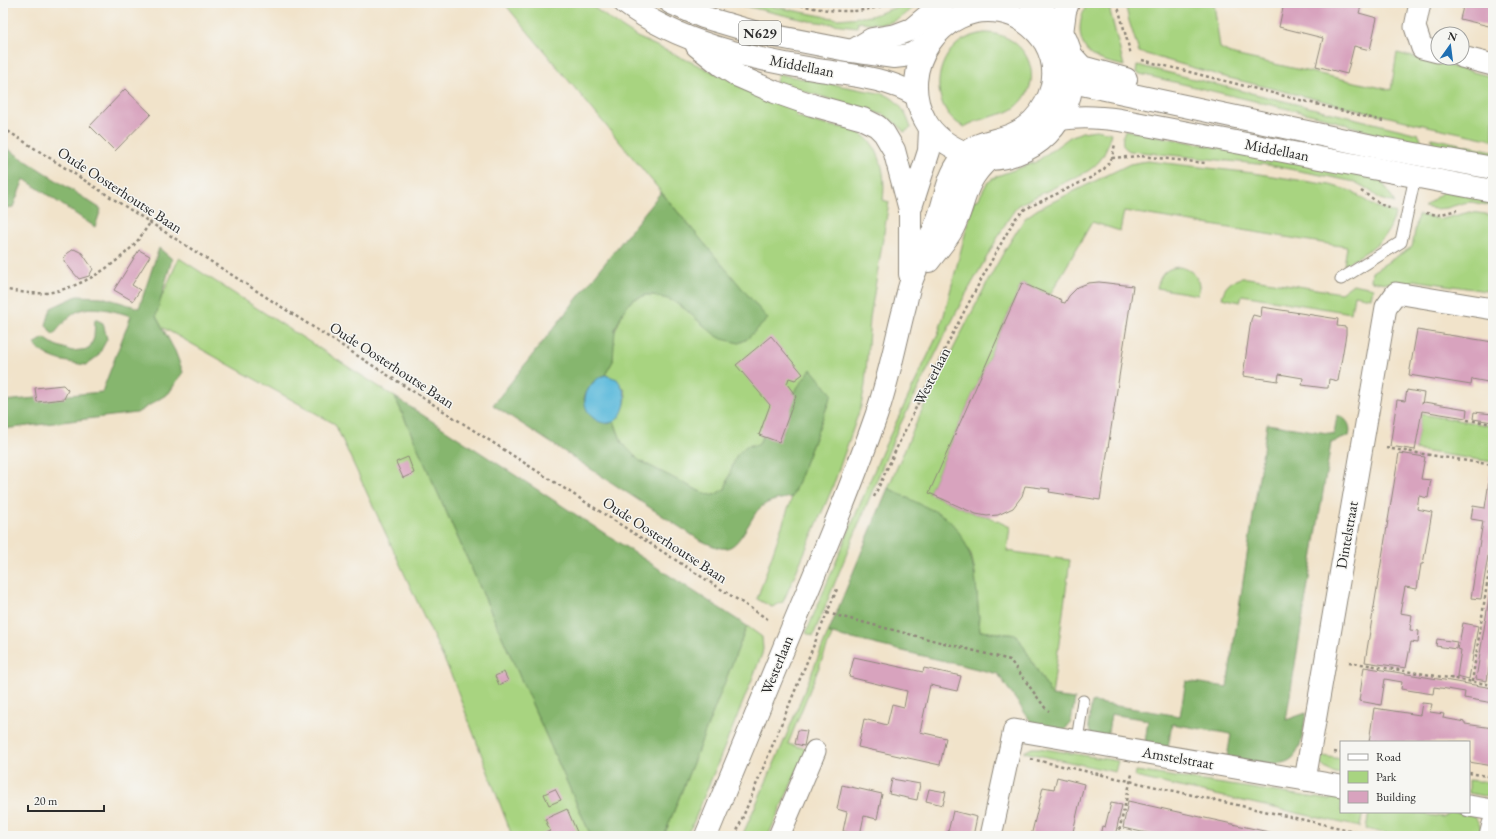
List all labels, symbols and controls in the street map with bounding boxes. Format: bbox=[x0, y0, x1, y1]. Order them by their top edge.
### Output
road number: N629 bbox=[739, 21, 781, 45]
north arrow bbox=[1430, 26, 1470, 66]
text: N bbox=[1446, 28, 1459, 44]
street label: Middellaan bbox=[768, 50, 836, 81]
street label: Middellaan bbox=[1243, 134, 1311, 165]
street label: Oude Oosterhoutse Baan bbox=[54, 142, 186, 237]
street label: Oude Oosterhoutse Baan bbox=[326, 317, 458, 412]
street label: Westerlaan bbox=[909, 344, 954, 408]
street label: Oude Oosterhoutse Baan bbox=[599, 492, 731, 587]
street label: Dintelstraat bbox=[1331, 499, 1362, 570]
street label: Westerlaan bbox=[756, 632, 797, 697]
legend bbox=[1340, 741, 1470, 813]
street label: Amstelstraat bbox=[1140, 742, 1216, 773]
text: Road bbox=[1376, 749, 1402, 765]
text: Park bbox=[1376, 769, 1397, 785]
scale bar bbox=[28, 787, 104, 813]
text: Building bbox=[1376, 789, 1417, 805]
text: 20 m bbox=[34, 793, 58, 809]

